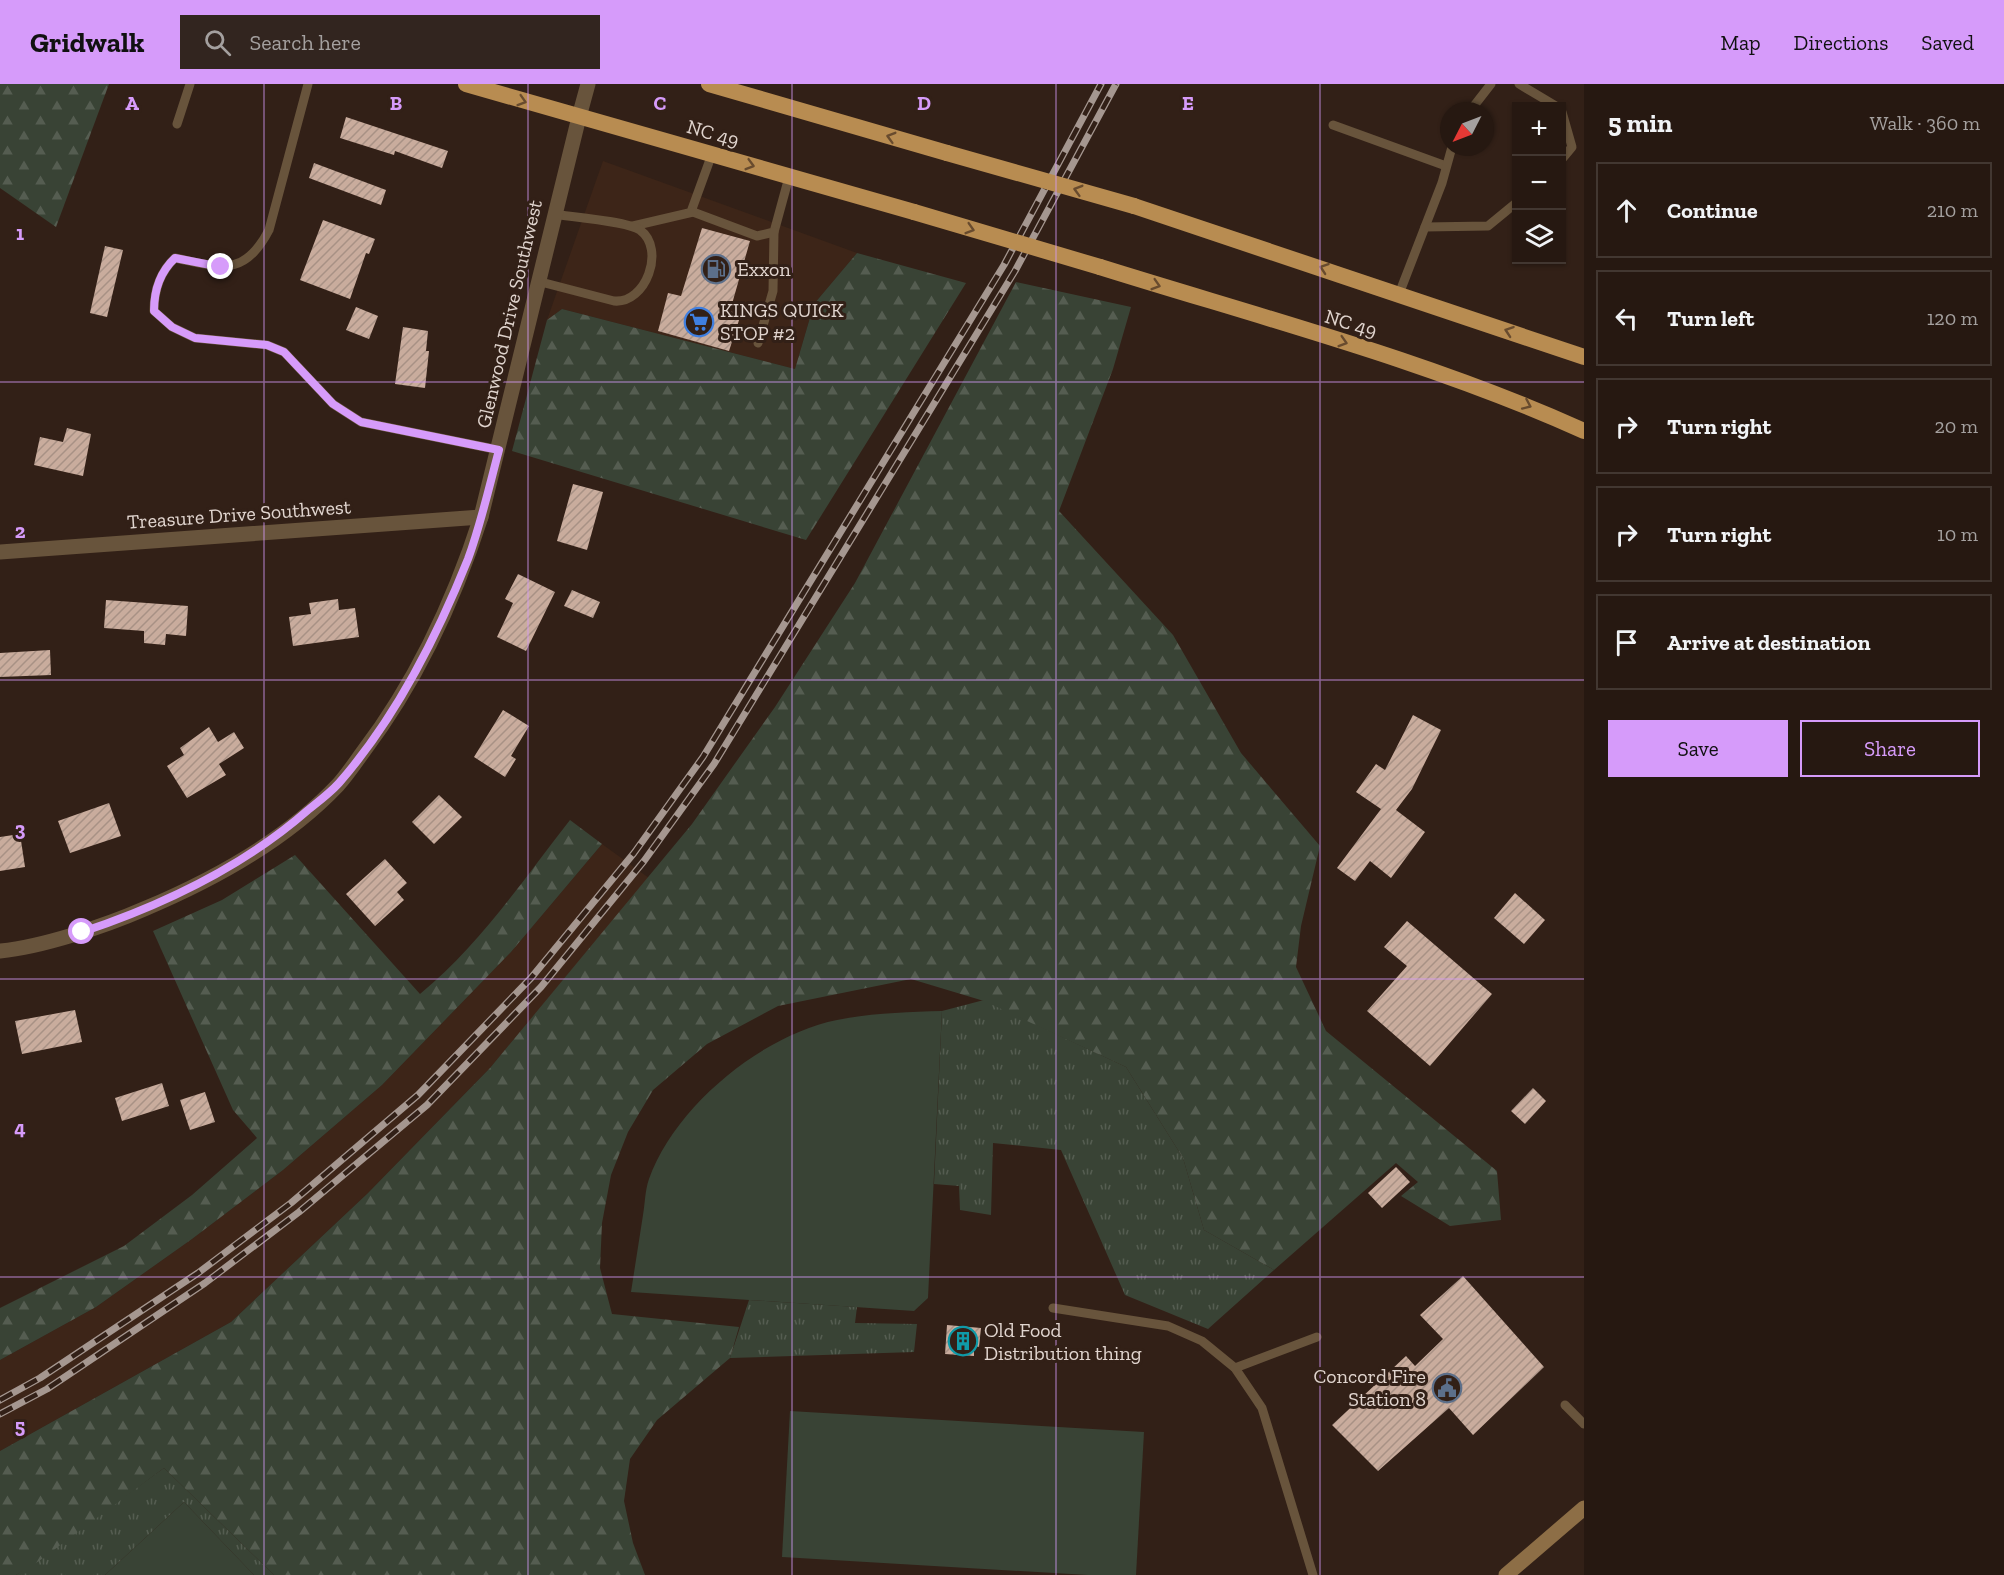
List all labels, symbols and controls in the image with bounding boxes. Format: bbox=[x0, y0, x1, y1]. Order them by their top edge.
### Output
search box bbox=[180, 15, 600, 69]
text: Gridwalk bbox=[30, 26, 144, 59]
icon: search bbox=[201, 26, 234, 59]
text: Search here bbox=[249, 29, 361, 56]
text: Map bbox=[1721, 30, 1761, 55]
text: Directions bbox=[1794, 30, 1888, 55]
text: Saved bbox=[1921, 30, 1974, 55]
text: A bbox=[125, 91, 139, 115]
text: B bbox=[390, 91, 402, 115]
text: C bbox=[654, 91, 667, 115]
text: D bbox=[917, 91, 931, 115]
text: E bbox=[1182, 91, 1194, 115]
one-way arrow bbox=[516, 94, 527, 106]
north arrow bbox=[1440, 102, 1494, 156]
map controls bbox=[1512, 102, 1566, 264]
button: + bbox=[1512, 102, 1566, 156]
text: 5 min bbox=[1608, 107, 1672, 139]
text: Walk · 360 m bbox=[1870, 111, 1980, 135]
street label: NC 49 bbox=[684, 114, 742, 152]
one-way arrow bbox=[886, 131, 896, 144]
button: − bbox=[1512, 156, 1566, 210]
one-way arrow bbox=[744, 158, 755, 170]
one-way arrow bbox=[1073, 185, 1084, 197]
icon: ahead bbox=[1610, 194, 1643, 227]
street label: Glenwood Drive Southwest bbox=[471, 197, 547, 430]
text: Continue bbox=[1667, 197, 1758, 224]
text: 210 m bbox=[1927, 198, 1978, 222]
button: layers bbox=[1512, 210, 1566, 264]
text: 1 bbox=[16, 221, 24, 245]
one-way arrow bbox=[964, 222, 975, 234]
route end bbox=[207, 253, 233, 279]
fuel station icon: Exxon bbox=[700, 253, 732, 285]
place label: Exxon bbox=[737, 257, 791, 281]
one-way arrow bbox=[1319, 263, 1330, 276]
one-way arrow bbox=[1150, 278, 1161, 290]
place label: KINGS QUICK STOP #2 bbox=[720, 298, 844, 345]
icon: left bbox=[1610, 302, 1643, 335]
street label: NC 49 bbox=[1322, 304, 1380, 342]
text: Turn left bbox=[1667, 305, 1754, 332]
supermarket icon: KINGS QUICK STOP #2 bbox=[683, 306, 715, 338]
text: 120 m bbox=[1927, 306, 1978, 330]
one-way arrow bbox=[1504, 326, 1515, 338]
one-way arrow bbox=[1337, 335, 1348, 347]
one-way arrow bbox=[1521, 398, 1532, 410]
icon: right bbox=[1610, 410, 1643, 443]
text: Turn right bbox=[1667, 413, 1771, 440]
text: 20 m bbox=[1934, 414, 1978, 438]
street label: Treasure Drive Southwest bbox=[126, 494, 352, 534]
icon: right bbox=[1610, 518, 1643, 551]
text: 2 bbox=[15, 519, 26, 543]
text: Turn right bbox=[1667, 521, 1771, 548]
text: 10 m bbox=[1937, 522, 1978, 546]
icon: arrive bbox=[1610, 626, 1643, 659]
text: Arrive at destination bbox=[1667, 629, 1870, 656]
button: Save bbox=[1608, 720, 1788, 777]
button: Share bbox=[1800, 720, 1980, 777]
text: 3 bbox=[15, 817, 26, 841]
route start bbox=[68, 918, 94, 944]
text: 4 bbox=[14, 1116, 26, 1140]
place label: Old Food Distribution thing bbox=[984, 1318, 1142, 1365]
building icon: Old Food Distribution thing bbox=[947, 1325, 979, 1357]
place label: Concord Fire Station 8 bbox=[1313, 1364, 1426, 1411]
public building icon: Concord Fire Station 8 bbox=[1431, 1372, 1463, 1404]
text: 5 bbox=[15, 1414, 25, 1438]

